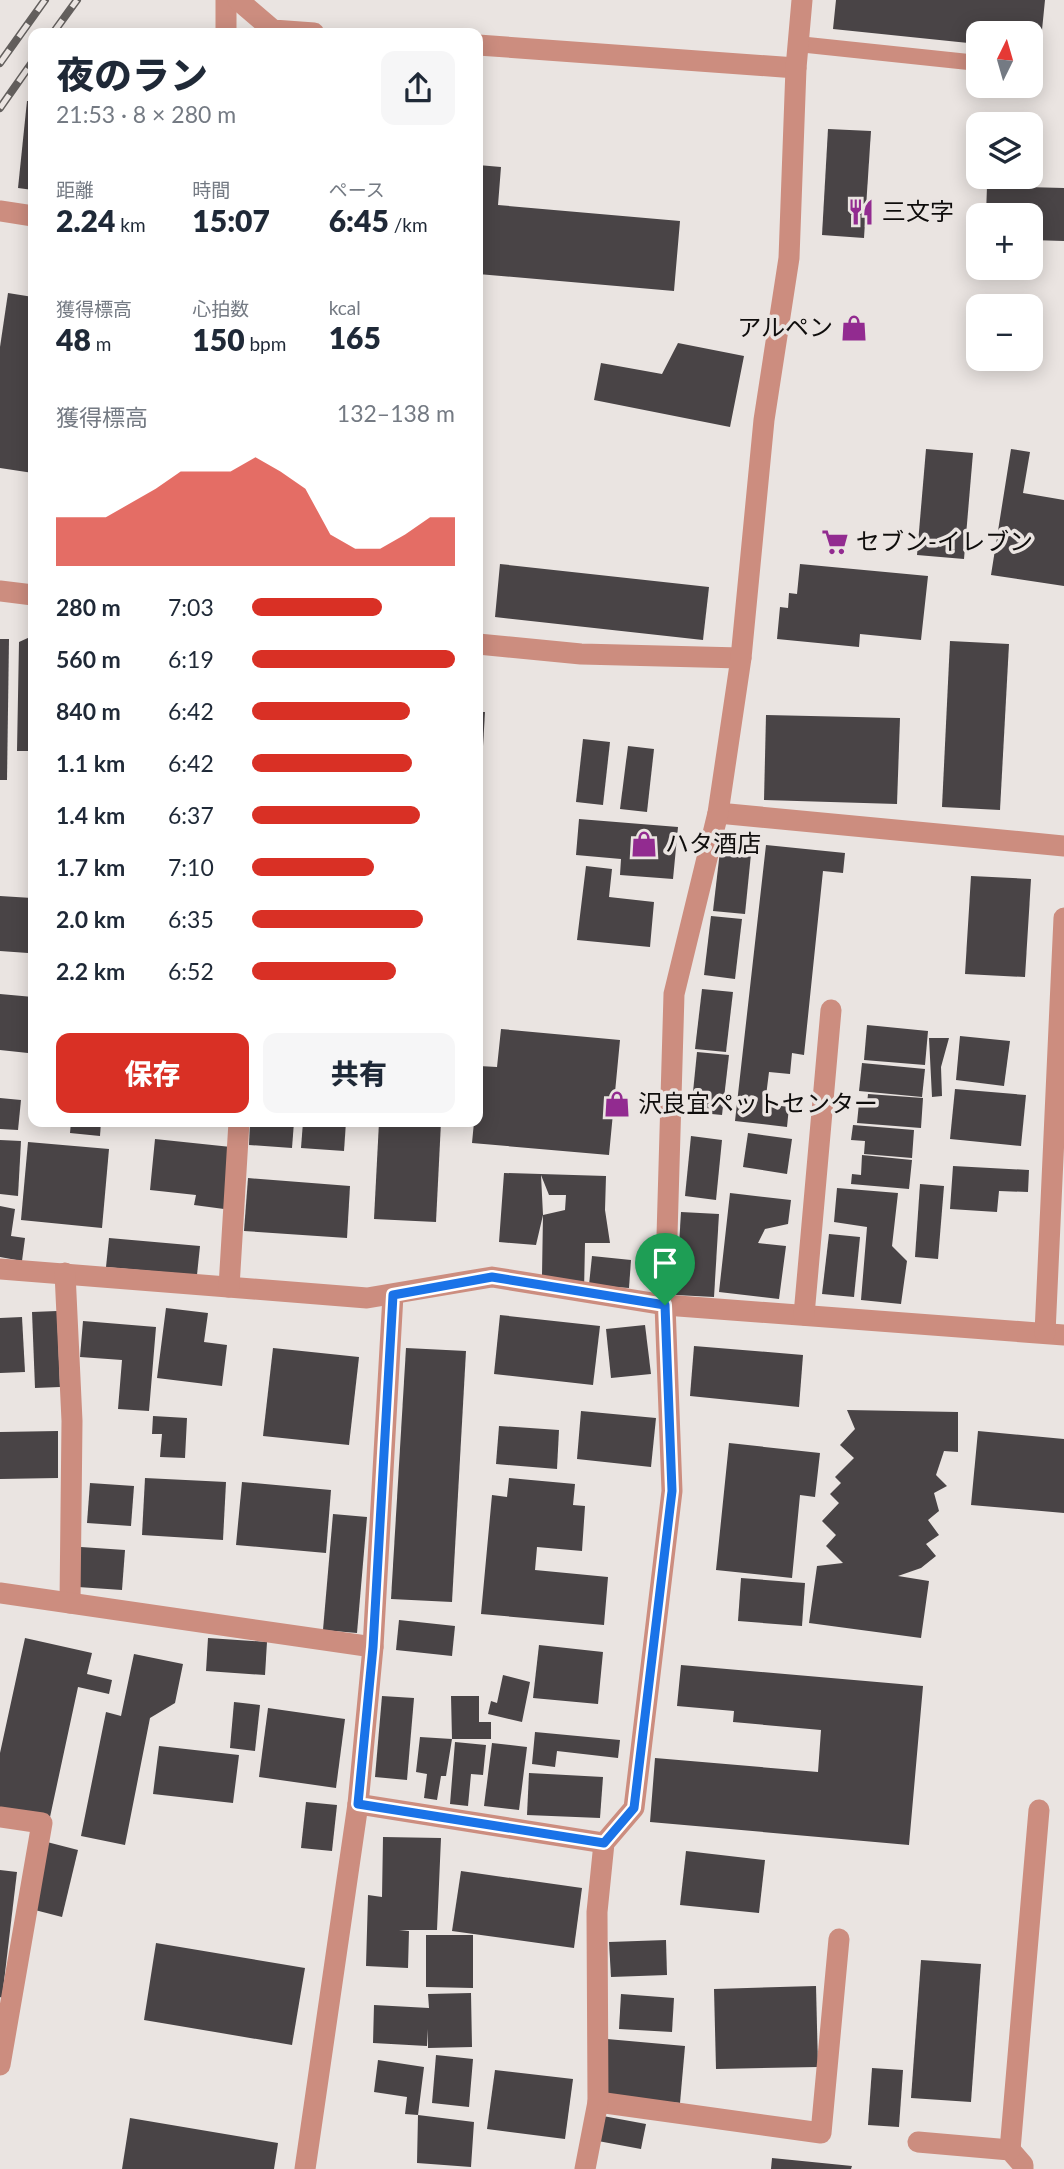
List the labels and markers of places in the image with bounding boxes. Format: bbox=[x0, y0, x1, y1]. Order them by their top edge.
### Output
place label: 三文字 bbox=[882, 196, 954, 225]
restaurant icon: 三文字 bbox=[846, 197, 876, 227]
place label: アルペン bbox=[737, 312, 833, 341]
shop icon: アルペン bbox=[839, 313, 869, 343]
place label: セブン-イレブン bbox=[856, 526, 1033, 555]
supermarket icon: セブン-イレブン bbox=[820, 527, 850, 557]
place label: ハタ酒店 bbox=[665, 828, 761, 857]
shop icon: ハタ酒店 bbox=[629, 829, 659, 859]
place label: 沢良宜ペットセンター bbox=[638, 1088, 878, 1117]
shop icon: 沢良宜ペットセンター bbox=[602, 1089, 632, 1119]
pin bbox=[635, 1233, 695, 1305]

